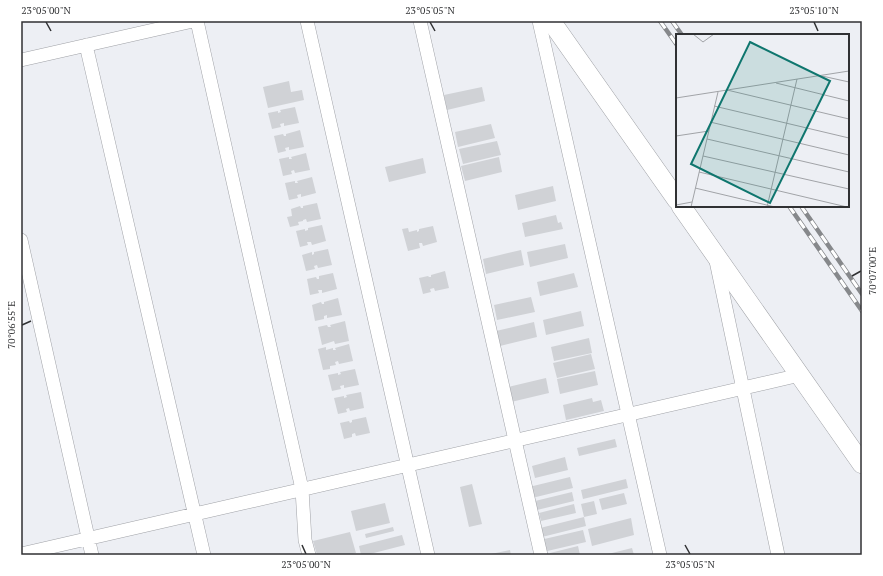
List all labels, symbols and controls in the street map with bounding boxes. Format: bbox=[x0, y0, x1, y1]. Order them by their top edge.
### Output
text: 23°05'00"N bbox=[21, 4, 71, 17]
text: 23°05'05"N bbox=[405, 4, 455, 17]
text: 23°05'10"N bbox=[789, 4, 839, 17]
inset map bbox=[676, 34, 849, 207]
text: 70°07'00"E bbox=[866, 247, 879, 295]
text: 70°06'55"E bbox=[5, 301, 18, 349]
text: 23°05'00"N bbox=[281, 558, 331, 571]
text: 23°05'05"N bbox=[665, 558, 715, 571]

